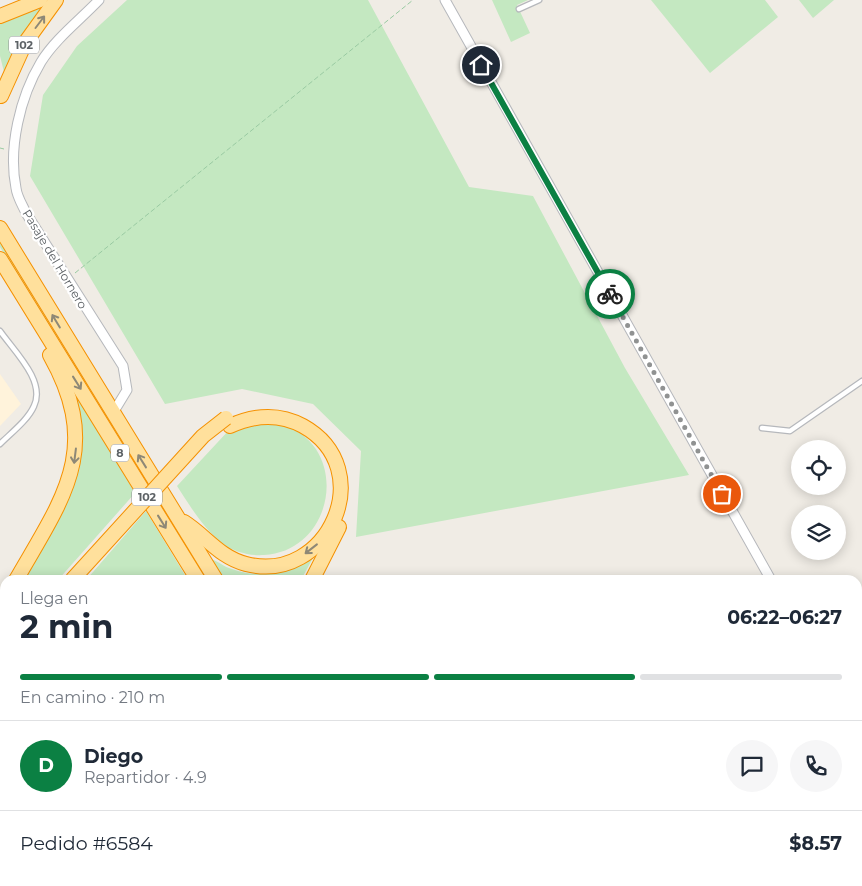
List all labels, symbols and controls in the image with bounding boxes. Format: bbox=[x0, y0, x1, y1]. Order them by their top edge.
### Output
one-way arrow bbox=[34, 16, 45, 29]
road number: 102 bbox=[9, 36, 39, 54]
pin bbox=[460, 44, 502, 86]
icon: home bbox=[467, 51, 495, 79]
street label: Pasaje del Hornero bbox=[19, 207, 91, 311]
courier bbox=[585, 269, 635, 319]
icon: bike bbox=[596, 280, 624, 308]
one-way arrow bbox=[51, 314, 61, 328]
one-way arrow bbox=[73, 376, 83, 390]
map controls bbox=[791, 440, 846, 560]
button: locate bbox=[791, 440, 846, 495]
road number: 8 bbox=[111, 444, 129, 462]
one-way arrow bbox=[69, 447, 79, 463]
one-way arrow bbox=[137, 455, 147, 469]
pin bbox=[701, 473, 743, 515]
icon: bag bbox=[708, 480, 736, 508]
road number: 102 bbox=[132, 488, 162, 506]
button: layers bbox=[791, 505, 846, 560]
one-way arrow bbox=[158, 514, 168, 528]
one-way arrow bbox=[305, 543, 318, 554]
text: Llega en bbox=[20, 589, 88, 608]
text: 06:22–06:27 bbox=[727, 606, 842, 629]
text: 2 min bbox=[20, 607, 113, 646]
text: En camino · 210 m bbox=[20, 688, 165, 707]
button: chat bbox=[726, 740, 778, 792]
button: phone bbox=[790, 740, 842, 792]
text: Diego bbox=[84, 745, 143, 768]
text: D bbox=[38, 754, 54, 777]
text: Repartidor · 4.9 bbox=[84, 768, 207, 787]
text: Pedido #6584 bbox=[20, 832, 153, 855]
text: $8.57 bbox=[789, 832, 842, 855]

